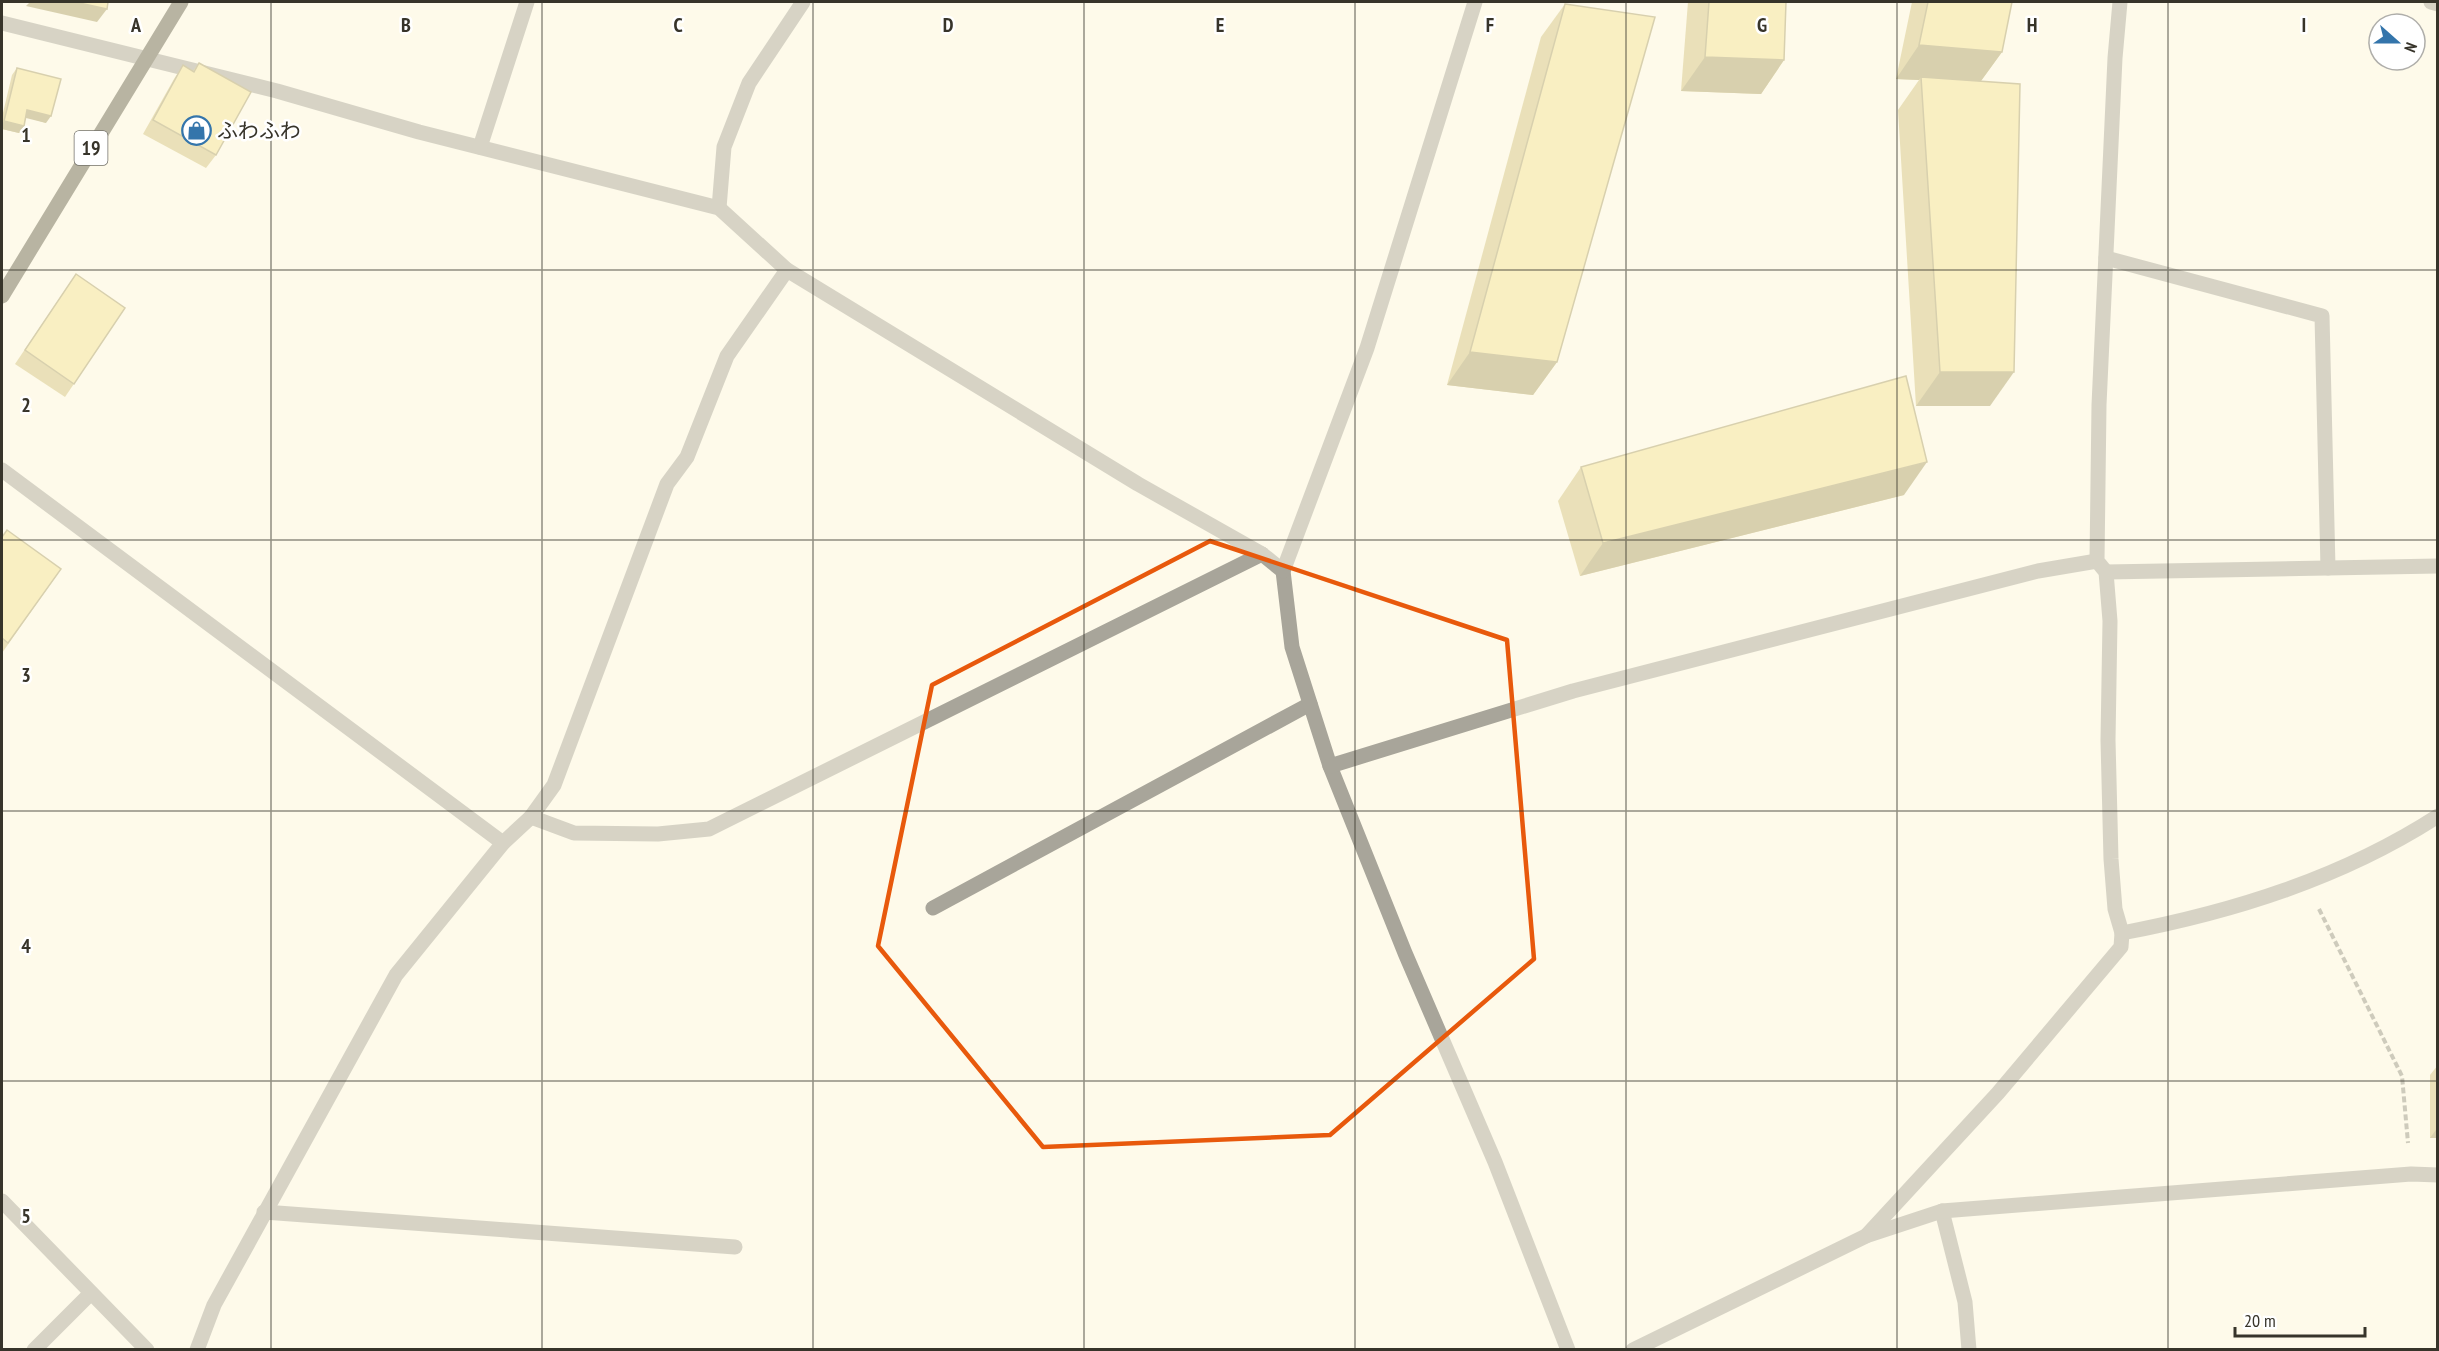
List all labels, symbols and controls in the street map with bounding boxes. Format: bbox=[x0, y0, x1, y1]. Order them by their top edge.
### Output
text: A bbox=[130, 12, 142, 38]
text: B bbox=[401, 12, 411, 38]
text: C bbox=[673, 12, 683, 38]
text: D bbox=[943, 12, 954, 38]
text: E bbox=[1216, 12, 1224, 38]
text: F bbox=[1486, 12, 1494, 38]
text: G bbox=[1757, 12, 1767, 38]
text: H bbox=[2027, 12, 2037, 38]
text: I bbox=[2302, 12, 2306, 38]
north arrow bbox=[2367, 12, 2427, 72]
text: N bbox=[2400, 40, 2422, 55]
shop icon: ふわふわ bbox=[180, 115, 212, 147]
place label: ふわふわ bbox=[217, 117, 301, 144]
text: 1 bbox=[21, 122, 31, 148]
road number: 19 bbox=[74, 131, 107, 165]
text: 2 bbox=[21, 392, 31, 418]
text: 3 bbox=[21, 662, 31, 688]
text: 4 bbox=[21, 933, 31, 959]
text: 5 bbox=[21, 1203, 31, 1229]
scale bar bbox=[2235, 1300, 2366, 1338]
text: 20 m bbox=[2244, 1309, 2276, 1332]

